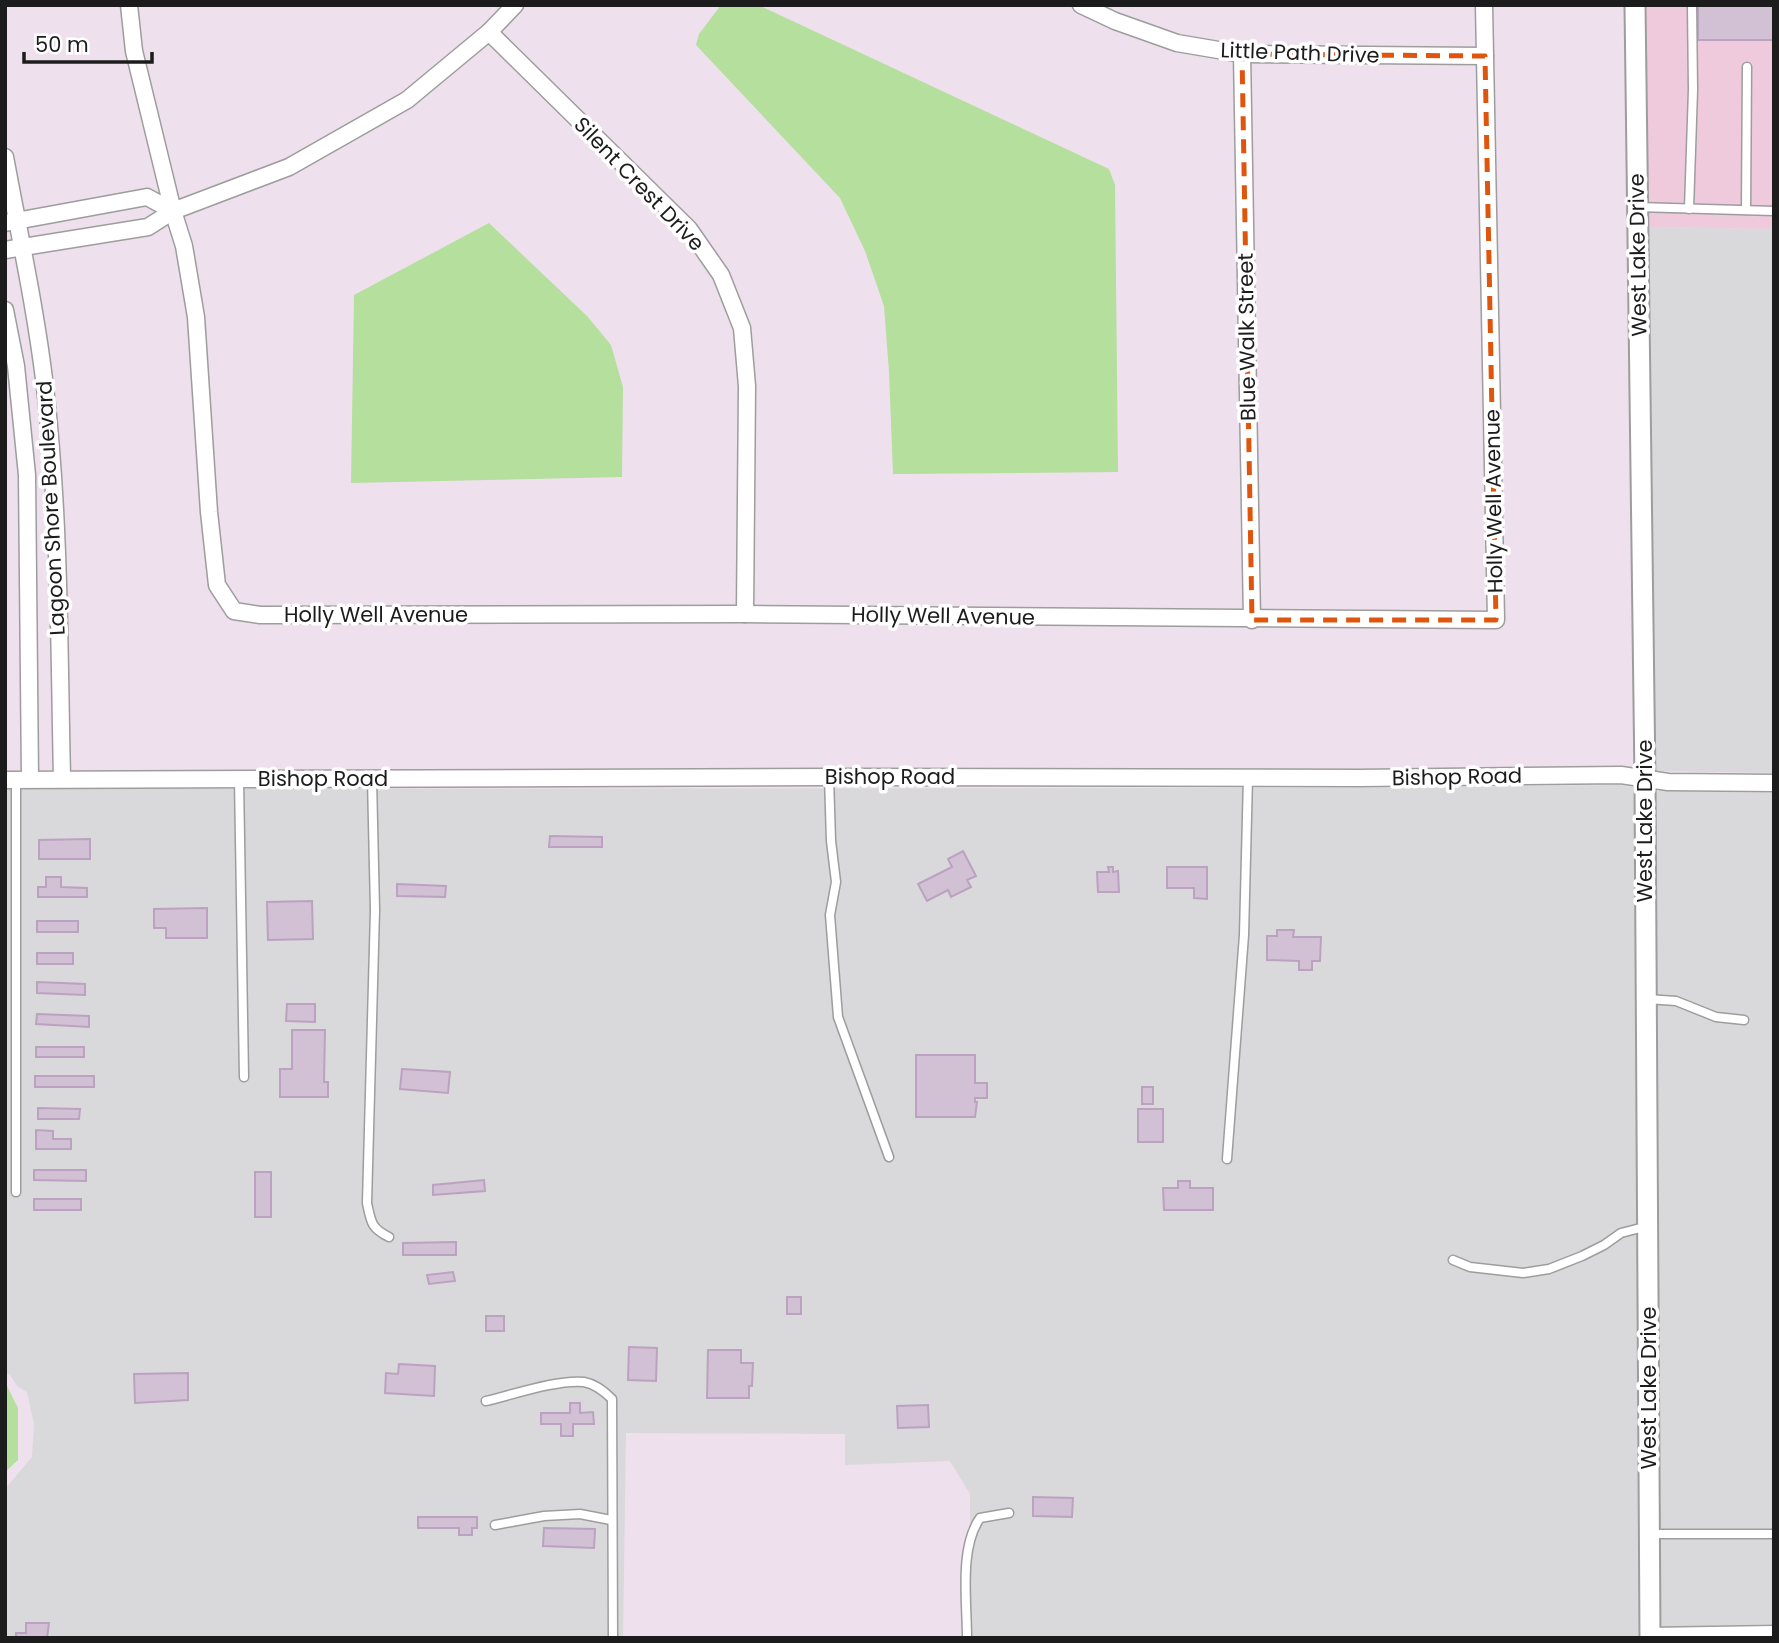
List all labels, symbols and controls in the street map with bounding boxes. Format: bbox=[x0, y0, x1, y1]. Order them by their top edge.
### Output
scale bar bbox=[24, 21, 152, 65]
text: 50 m bbox=[35, 30, 89, 59]
street label: Little Path Drive bbox=[1220, 35, 1380, 70]
street label: Silent Crest Drive bbox=[568, 110, 711, 257]
street label: West Lake Drive bbox=[1622, 173, 1653, 337]
street label: Blue Walk Street bbox=[1231, 253, 1262, 421]
street label: Lagoon Shore Boulevard bbox=[29, 380, 72, 636]
street label: Holly Well Avenue bbox=[1477, 409, 1510, 593]
street label: Holly Well Avenue bbox=[851, 599, 1035, 632]
street label: Holly Well Avenue bbox=[284, 600, 468, 629]
street label: West Lake Drive bbox=[1630, 739, 1659, 903]
street label: Bishop Road bbox=[1392, 761, 1522, 792]
street label: Bishop Road bbox=[825, 762, 955, 791]
street label: Bishop Road bbox=[258, 764, 388, 793]
street label: West Lake Drive bbox=[1634, 1306, 1663, 1470]

